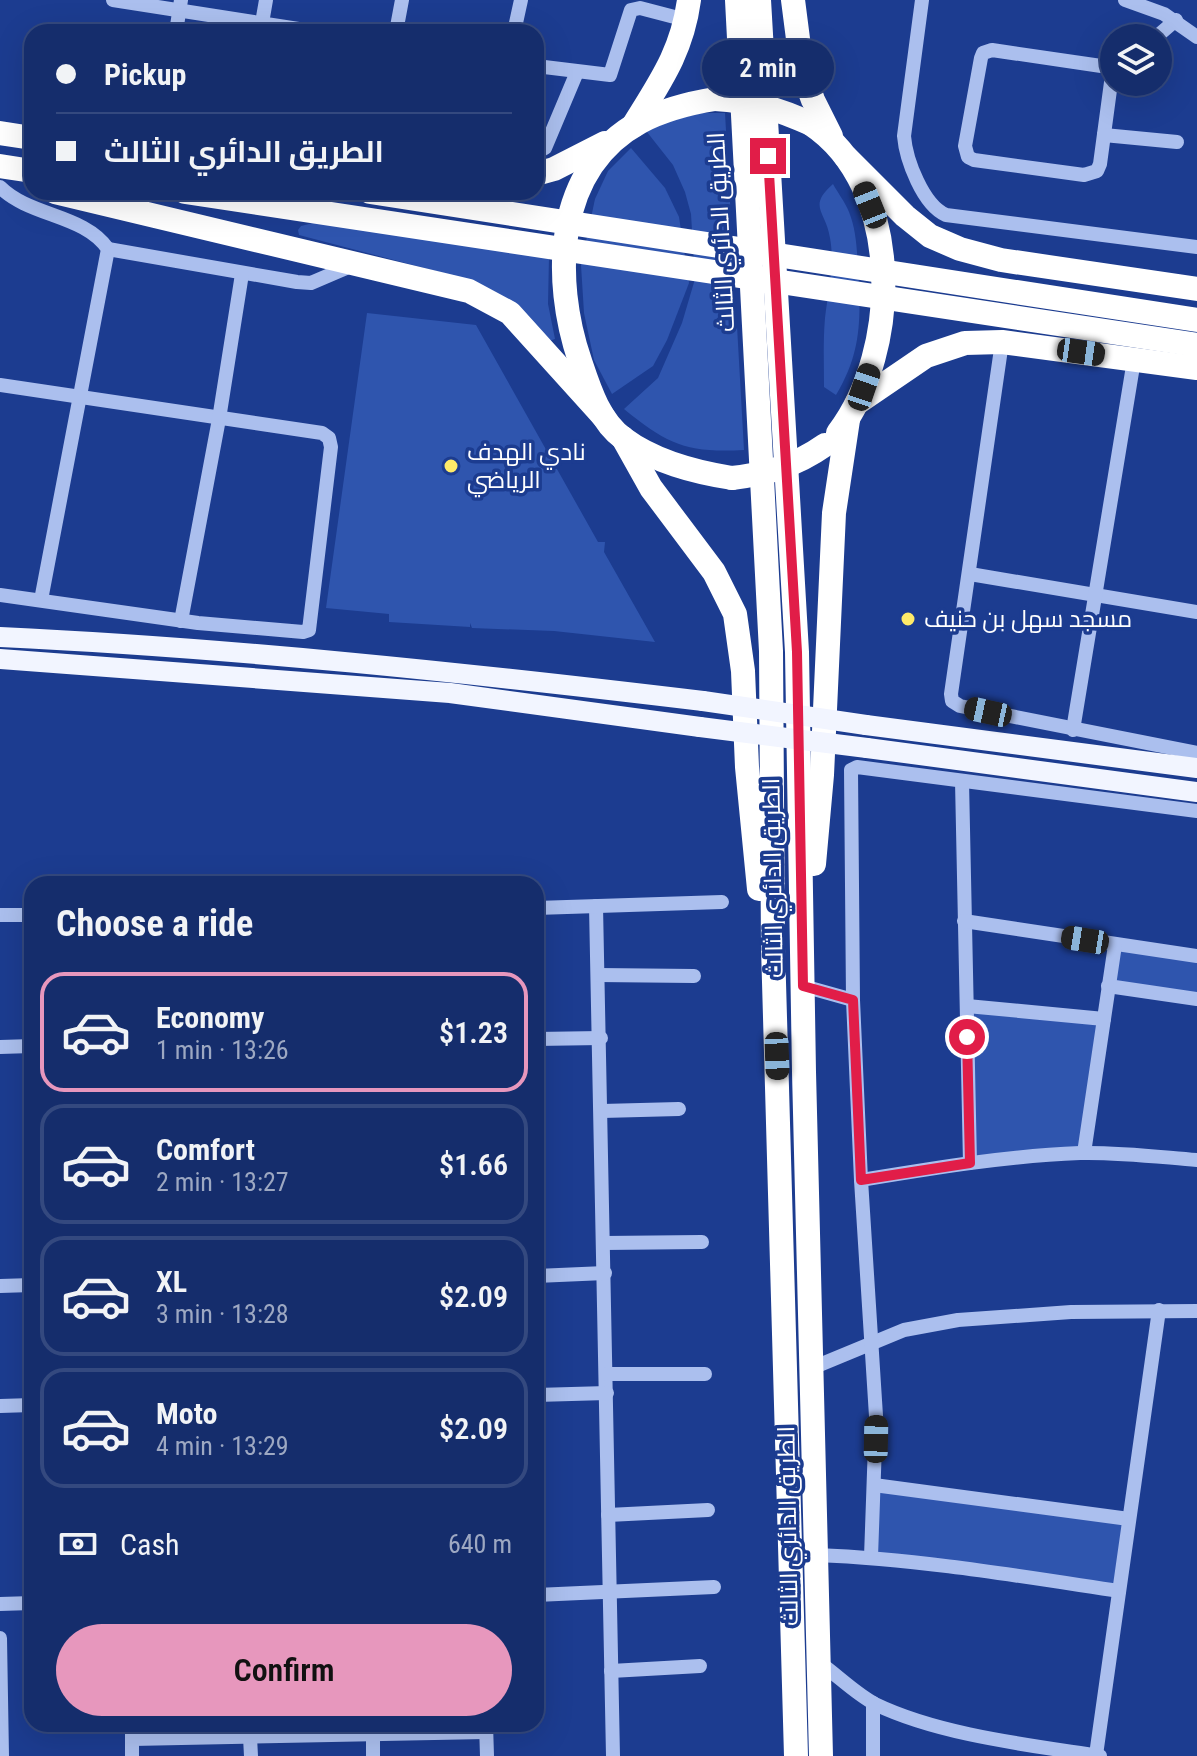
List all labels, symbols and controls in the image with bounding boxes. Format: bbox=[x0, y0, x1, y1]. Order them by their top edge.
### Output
map controls bbox=[1100, 24, 1172, 96]
button: layers bbox=[1100, 24, 1172, 96]
callout: 2 min bbox=[702, 40, 834, 96]
text: 2 min bbox=[739, 53, 797, 83]
text: Pickup bbox=[104, 57, 186, 92]
street label: الطريق الدائري الثالث bbox=[702, 131, 744, 333]
text: الطريق الدائري الثالث bbox=[104, 134, 384, 169]
route end bbox=[750, 138, 786, 174]
car bbox=[850, 178, 890, 232]
car bbox=[1056, 337, 1106, 367]
car bbox=[845, 360, 883, 414]
place label: نادي الهدف الرياضي bbox=[467, 438, 586, 498]
marker: نادي الهدف الرياضي bbox=[442, 457, 460, 475]
place label: مسجد سهل بن حنيف bbox=[924, 605, 1132, 633]
marker: مسجد سهل بن حنيف bbox=[899, 610, 917, 628]
car bbox=[962, 695, 1014, 729]
street label: الطريق الدائري الثالث bbox=[757, 778, 793, 978]
text: Choose a ride bbox=[56, 903, 253, 945]
car bbox=[1059, 924, 1111, 956]
icon: car bbox=[60, 996, 132, 1068]
text: Economy bbox=[156, 1000, 264, 1035]
text: $1.23 bbox=[439, 1015, 508, 1050]
route start bbox=[949, 1019, 985, 1055]
car bbox=[764, 1032, 790, 1080]
text: 1 min · 13:26 bbox=[156, 1035, 289, 1065]
icon: car bbox=[60, 1128, 132, 1200]
text: Comfort bbox=[156, 1132, 255, 1167]
text: $1.66 bbox=[439, 1147, 508, 1182]
text: 2 min · 13:27 bbox=[156, 1167, 289, 1197]
icon: car bbox=[60, 1260, 132, 1332]
text: XL bbox=[156, 1264, 187, 1299]
text: $2.09 bbox=[439, 1279, 508, 1314]
text: 3 min · 13:28 bbox=[156, 1299, 289, 1329]
icon: car bbox=[60, 1392, 132, 1464]
text: Moto bbox=[156, 1396, 217, 1431]
text: $2.09 bbox=[439, 1411, 508, 1446]
car bbox=[864, 1415, 888, 1463]
street label: الطريق الدائري الثالث bbox=[772, 1426, 808, 1626]
text: 4 min · 13:29 bbox=[156, 1431, 289, 1461]
icon: cash bbox=[56, 1522, 100, 1566]
text: Cash bbox=[120, 1527, 180, 1562]
text: 640 m bbox=[448, 1529, 512, 1559]
button: Confirm bbox=[56, 1624, 512, 1716]

